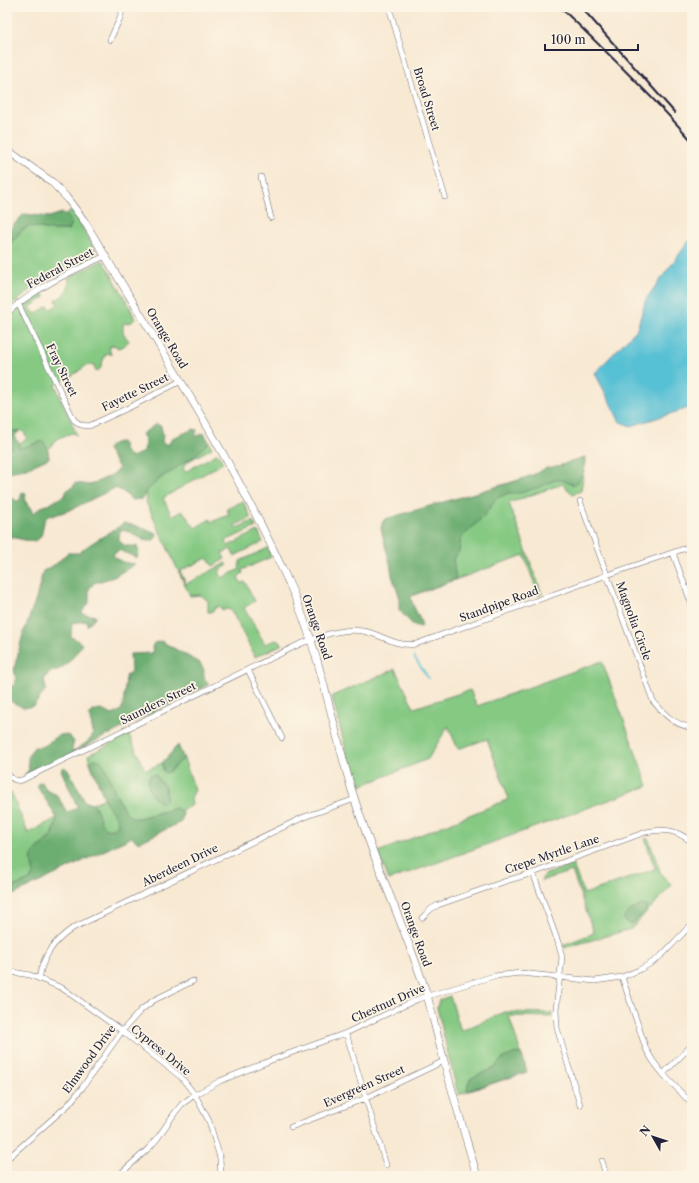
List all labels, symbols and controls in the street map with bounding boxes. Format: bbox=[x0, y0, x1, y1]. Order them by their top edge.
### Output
scale bar bbox=[545, 26, 638, 52]
text: 100 m bbox=[551, 32, 586, 47]
street label: Broad Street bbox=[411, 66, 443, 132]
street label: Federal Street bbox=[24, 245, 96, 291]
street label: Orange Road bbox=[143, 305, 191, 371]
street label: Fray Street bbox=[43, 341, 81, 399]
street label: Fayette Street bbox=[99, 370, 171, 414]
street label: Magnolia Circle bbox=[613, 580, 655, 662]
street label: Standpipe Road bbox=[458, 583, 541, 625]
street label: Orange Road bbox=[299, 592, 335, 662]
street label: Saunders Street bbox=[118, 679, 198, 727]
street label: Crepe Myrtle Lane bbox=[503, 831, 601, 877]
street label: Aberdeen Drive bbox=[139, 841, 220, 890]
street label: Orange Road bbox=[398, 899, 434, 969]
street label: Chestnut Drive bbox=[349, 980, 427, 1026]
street label: Elmwood Drive bbox=[59, 1022, 119, 1096]
street label: Cypress Drive bbox=[128, 1022, 194, 1078]
street label: Evergreen Street bbox=[321, 1062, 407, 1110]
north arrow bbox=[633, 1117, 673, 1157]
text: N bbox=[637, 1122, 654, 1139]

